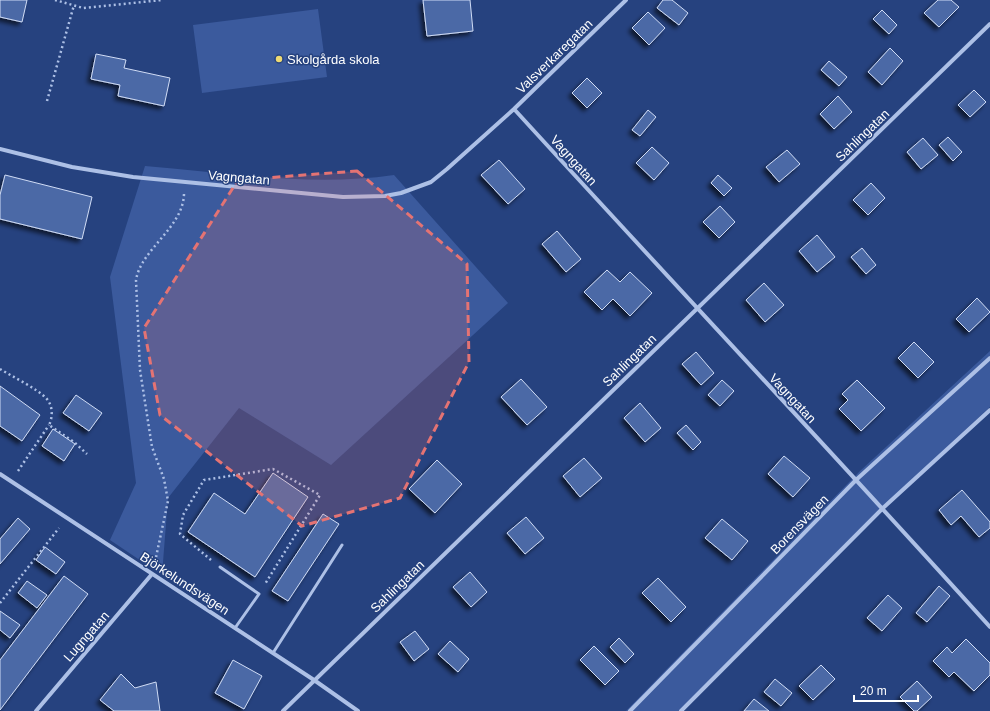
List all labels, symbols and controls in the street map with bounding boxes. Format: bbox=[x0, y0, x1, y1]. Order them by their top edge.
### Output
street label: Valsverkaregatan bbox=[513, 16, 596, 97]
place label: Skolgårda skola bbox=[287, 52, 380, 67]
marker: Skolgårda skola bbox=[274, 54, 284, 64]
street label: Sahlingatan bbox=[832, 106, 892, 165]
street label: Vagngatan bbox=[547, 132, 600, 188]
street label: Vagngatan bbox=[207, 167, 270, 188]
street label: Sahlingatan bbox=[599, 331, 659, 390]
street label: Vagngatan bbox=[766, 371, 819, 426]
street label: Borensvägen bbox=[767, 492, 831, 557]
street label: Björkelundsvägen bbox=[137, 549, 232, 618]
street label: Sahlingatan bbox=[367, 557, 427, 616]
street label: Lugngatan bbox=[61, 608, 112, 664]
scale bar bbox=[854, 677, 918, 703]
text: 20 m bbox=[860, 684, 887, 698]

